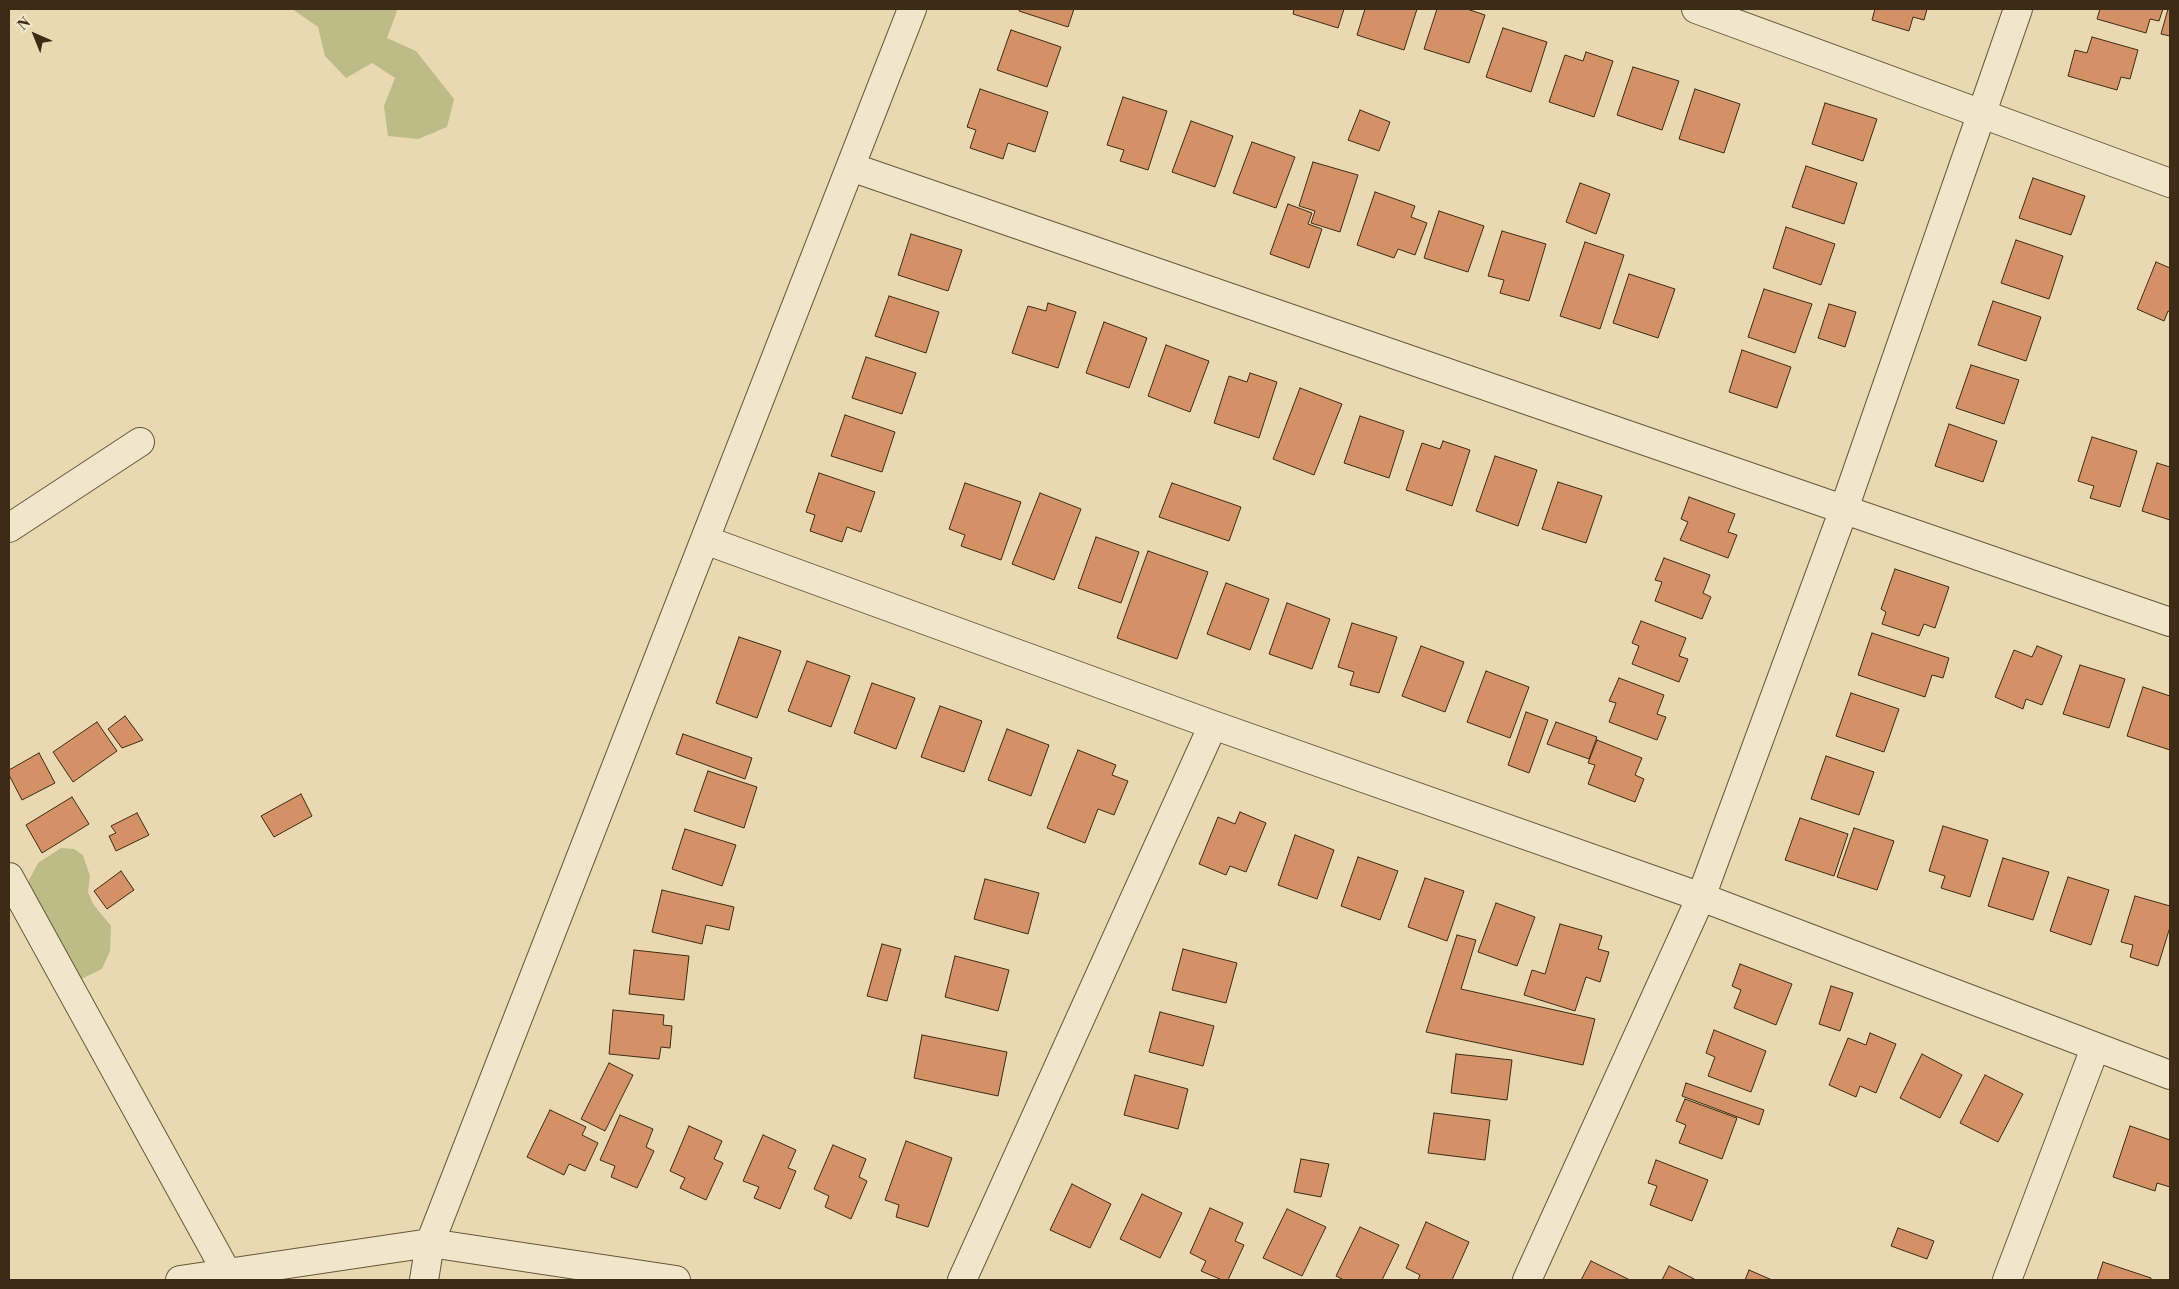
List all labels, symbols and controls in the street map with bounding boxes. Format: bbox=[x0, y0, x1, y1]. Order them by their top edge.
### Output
north arrow bbox=[10, 10, 60, 60]
text: N bbox=[14, 14, 35, 35]

